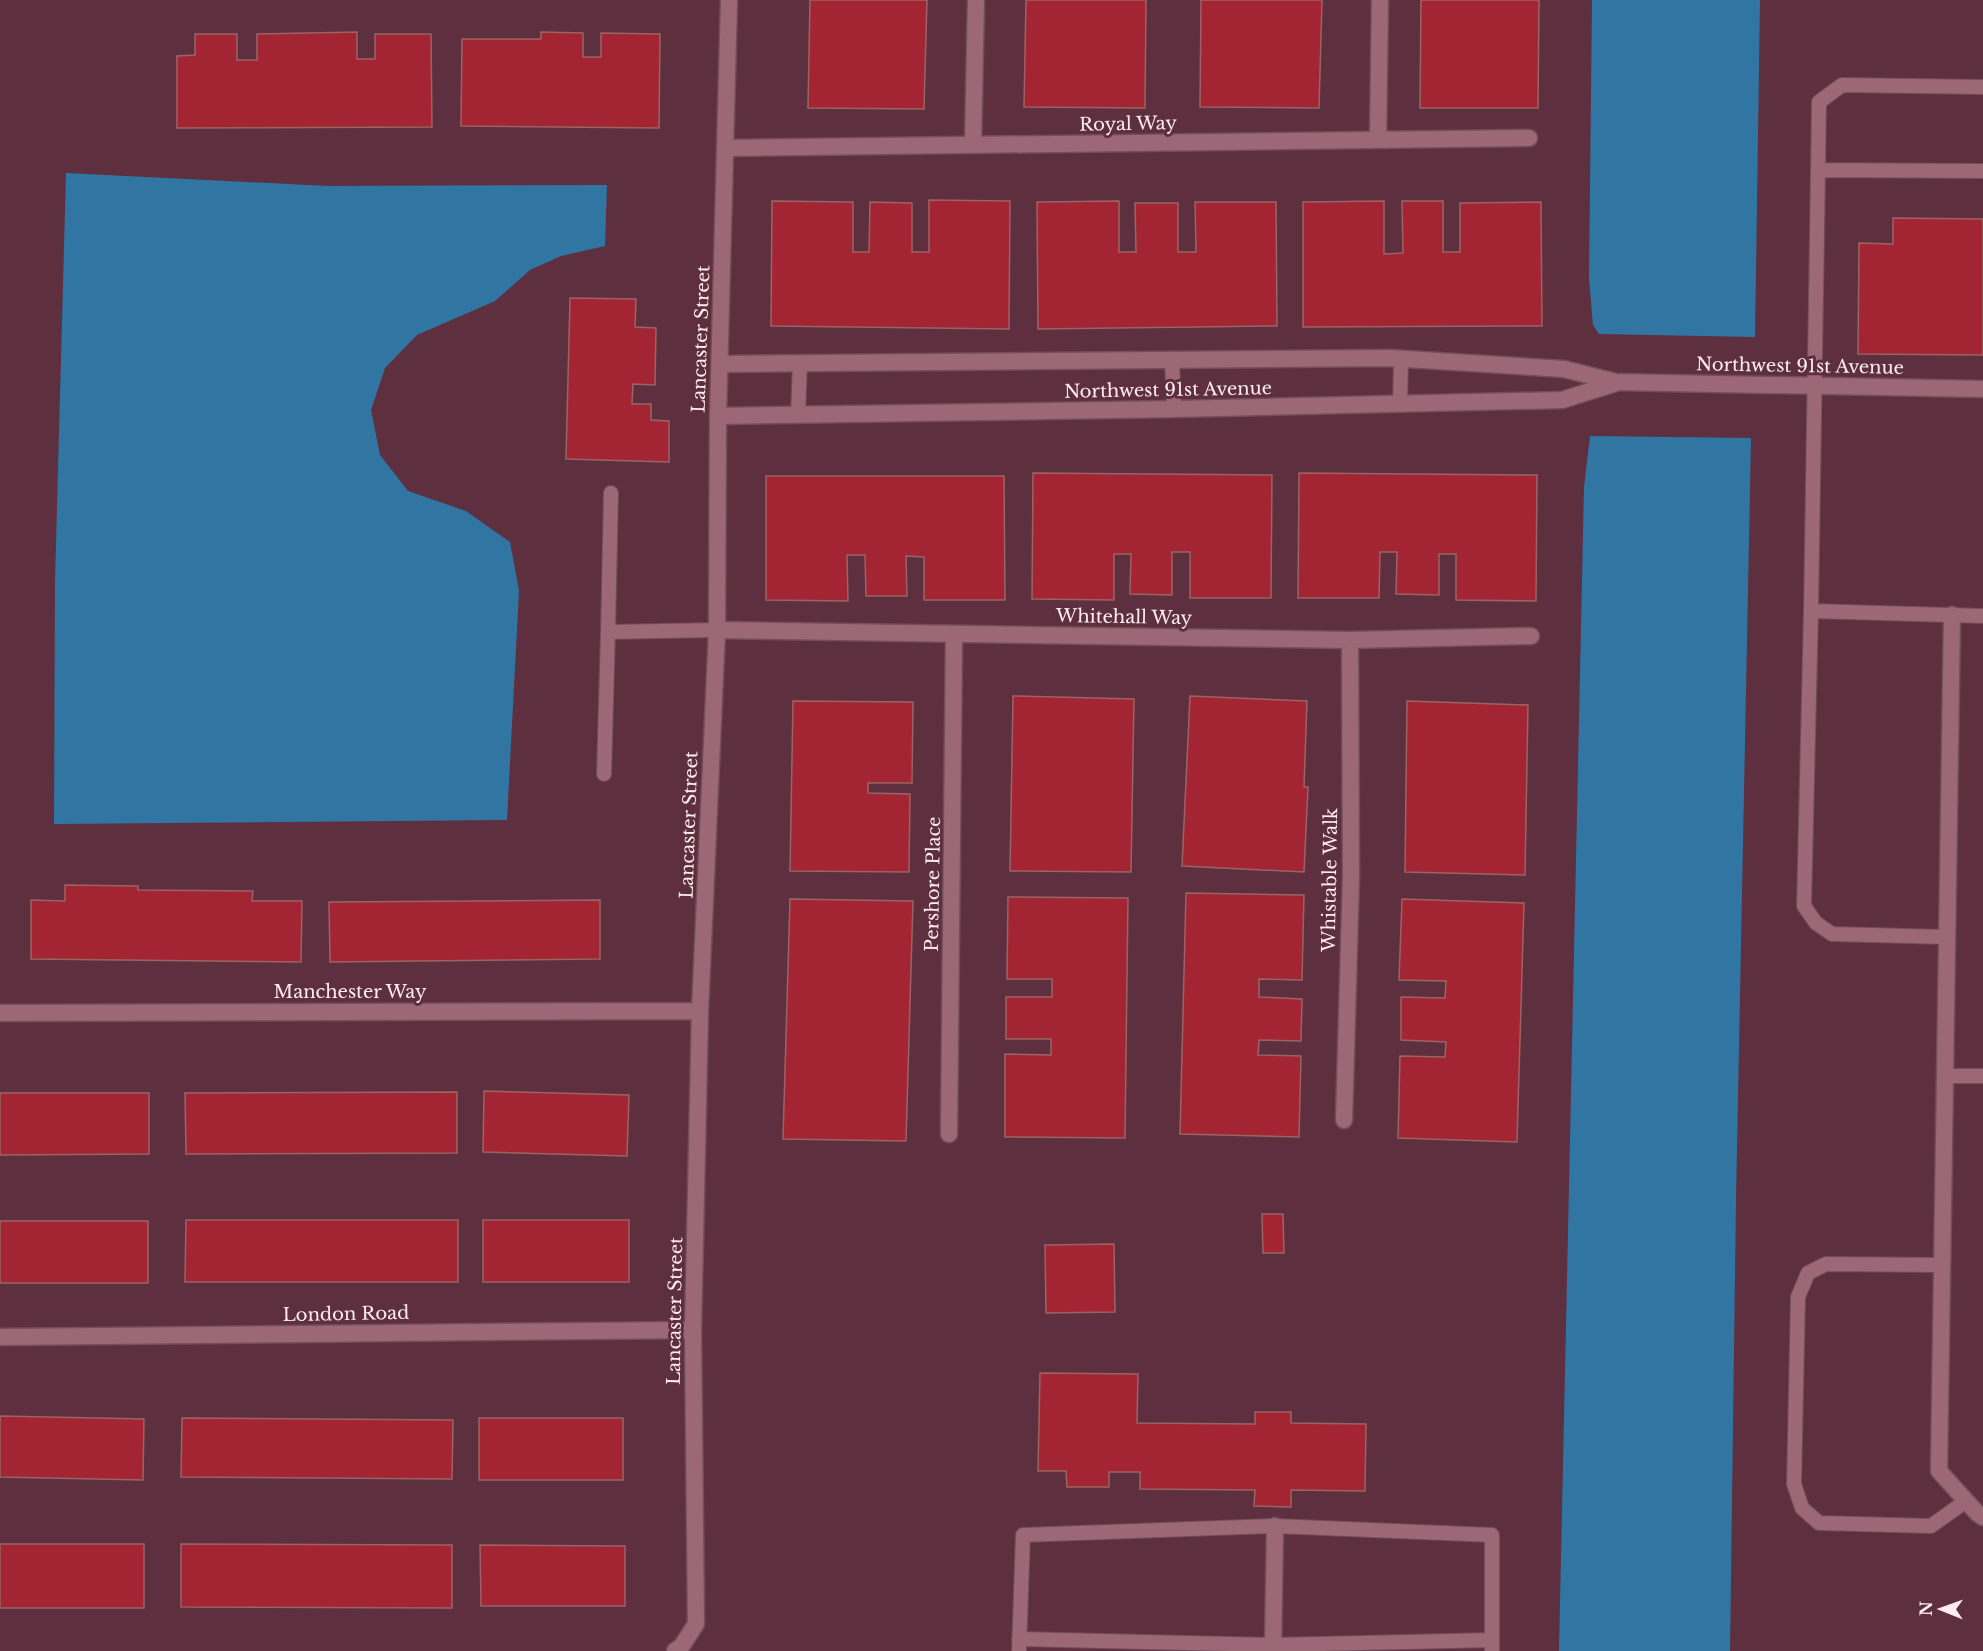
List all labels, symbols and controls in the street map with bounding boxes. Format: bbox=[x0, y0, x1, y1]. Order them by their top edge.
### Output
street label: Royal Way bbox=[1079, 112, 1178, 136]
street label: Lancaster Street bbox=[687, 265, 715, 413]
street label: Northwest 91st Avenue bbox=[1696, 353, 1904, 379]
street label: Northwest 91st Avenue bbox=[1064, 377, 1272, 403]
street label: Whitehall Way bbox=[1055, 605, 1193, 629]
street label: Lancaster Street bbox=[675, 751, 703, 899]
street label: Whistable Walk bbox=[1318, 808, 1342, 953]
street label: Pershore Place bbox=[921, 816, 945, 952]
street label: Manchester Way bbox=[274, 981, 427, 1003]
street label: Lancaster Street bbox=[663, 1237, 687, 1385]
street label: London Road bbox=[282, 1302, 410, 1326]
north arrow bbox=[1911, 1579, 1971, 1639]
text: N bbox=[1916, 1601, 1936, 1616]

